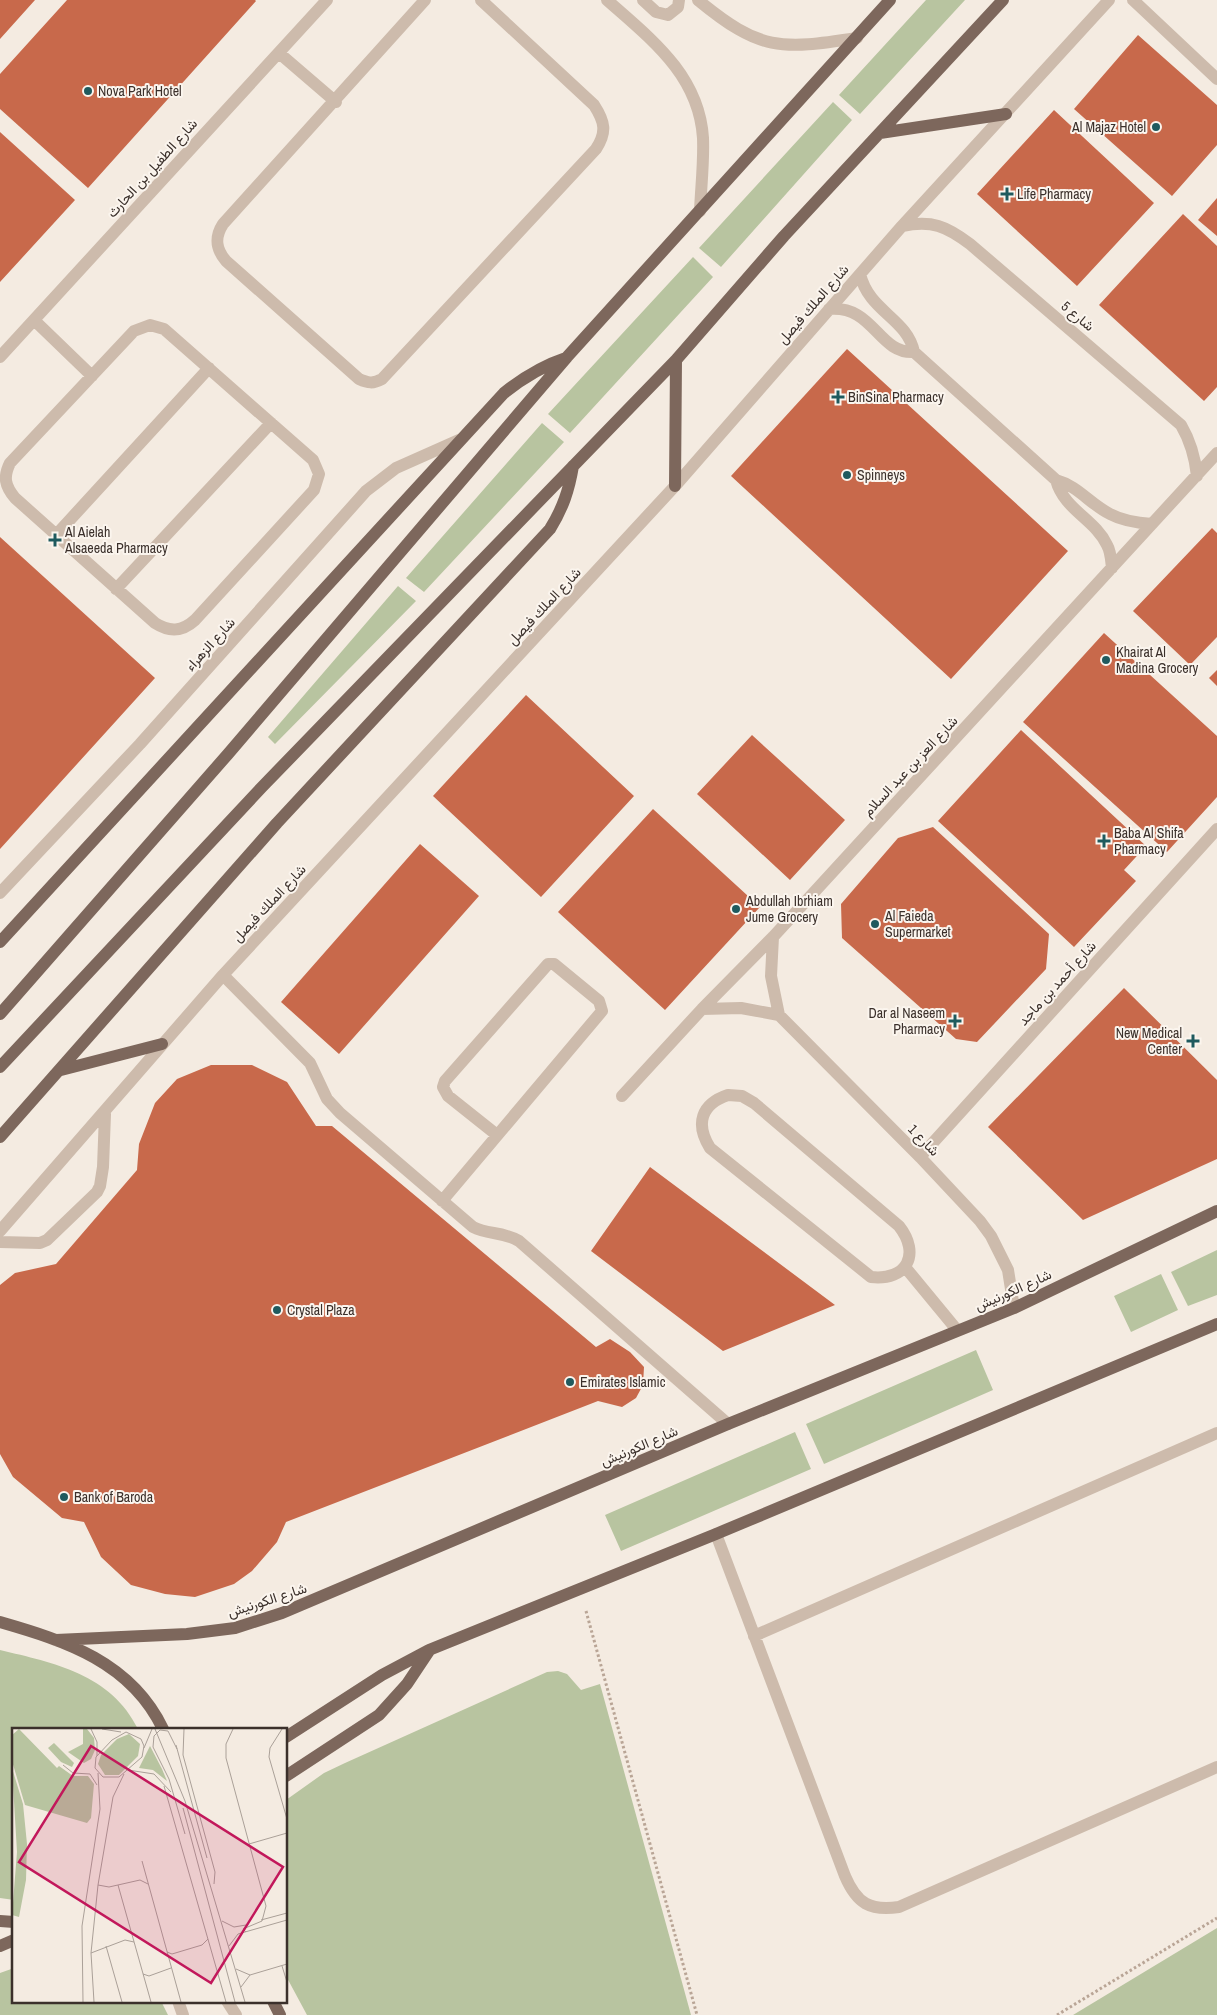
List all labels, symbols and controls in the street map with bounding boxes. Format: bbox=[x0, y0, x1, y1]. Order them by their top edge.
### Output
place label: Nova Park Hotel bbox=[98, 82, 182, 100]
marker: Nova Park Hotel bbox=[82, 85, 94, 97]
street label: شارع الطفيل بن الحارث bbox=[103, 115, 203, 223]
place label: Al Majaz Hotel bbox=[1071, 118, 1146, 136]
marker: Al Majaz Hotel bbox=[1150, 121, 1162, 133]
place label: Life Pharmacy bbox=[1017, 185, 1091, 203]
marker: Life Pharmacy bbox=[1001, 188, 1013, 200]
street label: شارع الملك فيصل bbox=[773, 260, 854, 349]
street label: شارع 5 bbox=[1056, 297, 1098, 337]
place label: BinSina Pharmacy bbox=[848, 388, 944, 406]
marker: BinSina Pharmacy bbox=[832, 391, 844, 403]
place label: Spinneys bbox=[857, 466, 905, 484]
marker: Spinneys bbox=[841, 469, 853, 481]
place label: Al Aielah Alsaeeda Pharmacy bbox=[64, 523, 168, 557]
marker: Al Aielah Alsaeeda Pharmacy bbox=[49, 534, 61, 546]
street label: شارع الملك فيصل bbox=[503, 563, 586, 650]
street label: شارع الزهراء bbox=[181, 613, 240, 676]
place label: Khairat Al Madina Grocery bbox=[1116, 643, 1199, 677]
marker: Khairat Al Madina Grocery bbox=[1100, 654, 1112, 666]
street label: شارع العز بن عبد السلام bbox=[859, 712, 963, 822]
place label: Baba Al Shifa Pharmacy bbox=[1114, 824, 1184, 858]
marker: Baba Al Shifa Pharmacy bbox=[1098, 835, 1110, 847]
street label: شارع الملك فيصل bbox=[228, 860, 311, 947]
place label: Abdullah Ibrhiam Jume Grocery bbox=[745, 892, 833, 926]
marker: Abdullah Ibrhiam Jume Grocery bbox=[730, 903, 742, 915]
place label: Al Faieda Supermarket bbox=[884, 907, 951, 941]
marker: Al Faieda Supermarket bbox=[869, 918, 881, 930]
street label: شارع أحمد بن ماجد bbox=[1014, 937, 1101, 1030]
place label: Dar al Naseem Pharmacy bbox=[868, 1004, 945, 1038]
marker: Dar al Naseem Pharmacy bbox=[949, 1015, 961, 1027]
place label: New Medical Center bbox=[1116, 1024, 1182, 1058]
marker: New Medical Center bbox=[1186, 1034, 1200, 1048]
street label: شارع 1 bbox=[903, 1120, 944, 1161]
street label: شارع الكورنيش bbox=[972, 1265, 1055, 1317]
place label: Crystal Plaza bbox=[287, 1301, 355, 1319]
marker: Crystal Plaza bbox=[271, 1304, 283, 1316]
place label: Emirates Islamic bbox=[580, 1373, 666, 1391]
marker: Emirates Islamic bbox=[564, 1376, 576, 1388]
street label: شارع الكورنيش bbox=[598, 1422, 681, 1472]
place label: Bank of Baroda bbox=[74, 1488, 154, 1506]
marker: Bank of Baroda bbox=[58, 1491, 70, 1503]
street label: شارع الكورنيش bbox=[225, 1579, 310, 1623]
inset map bbox=[12, 1728, 288, 2002]

